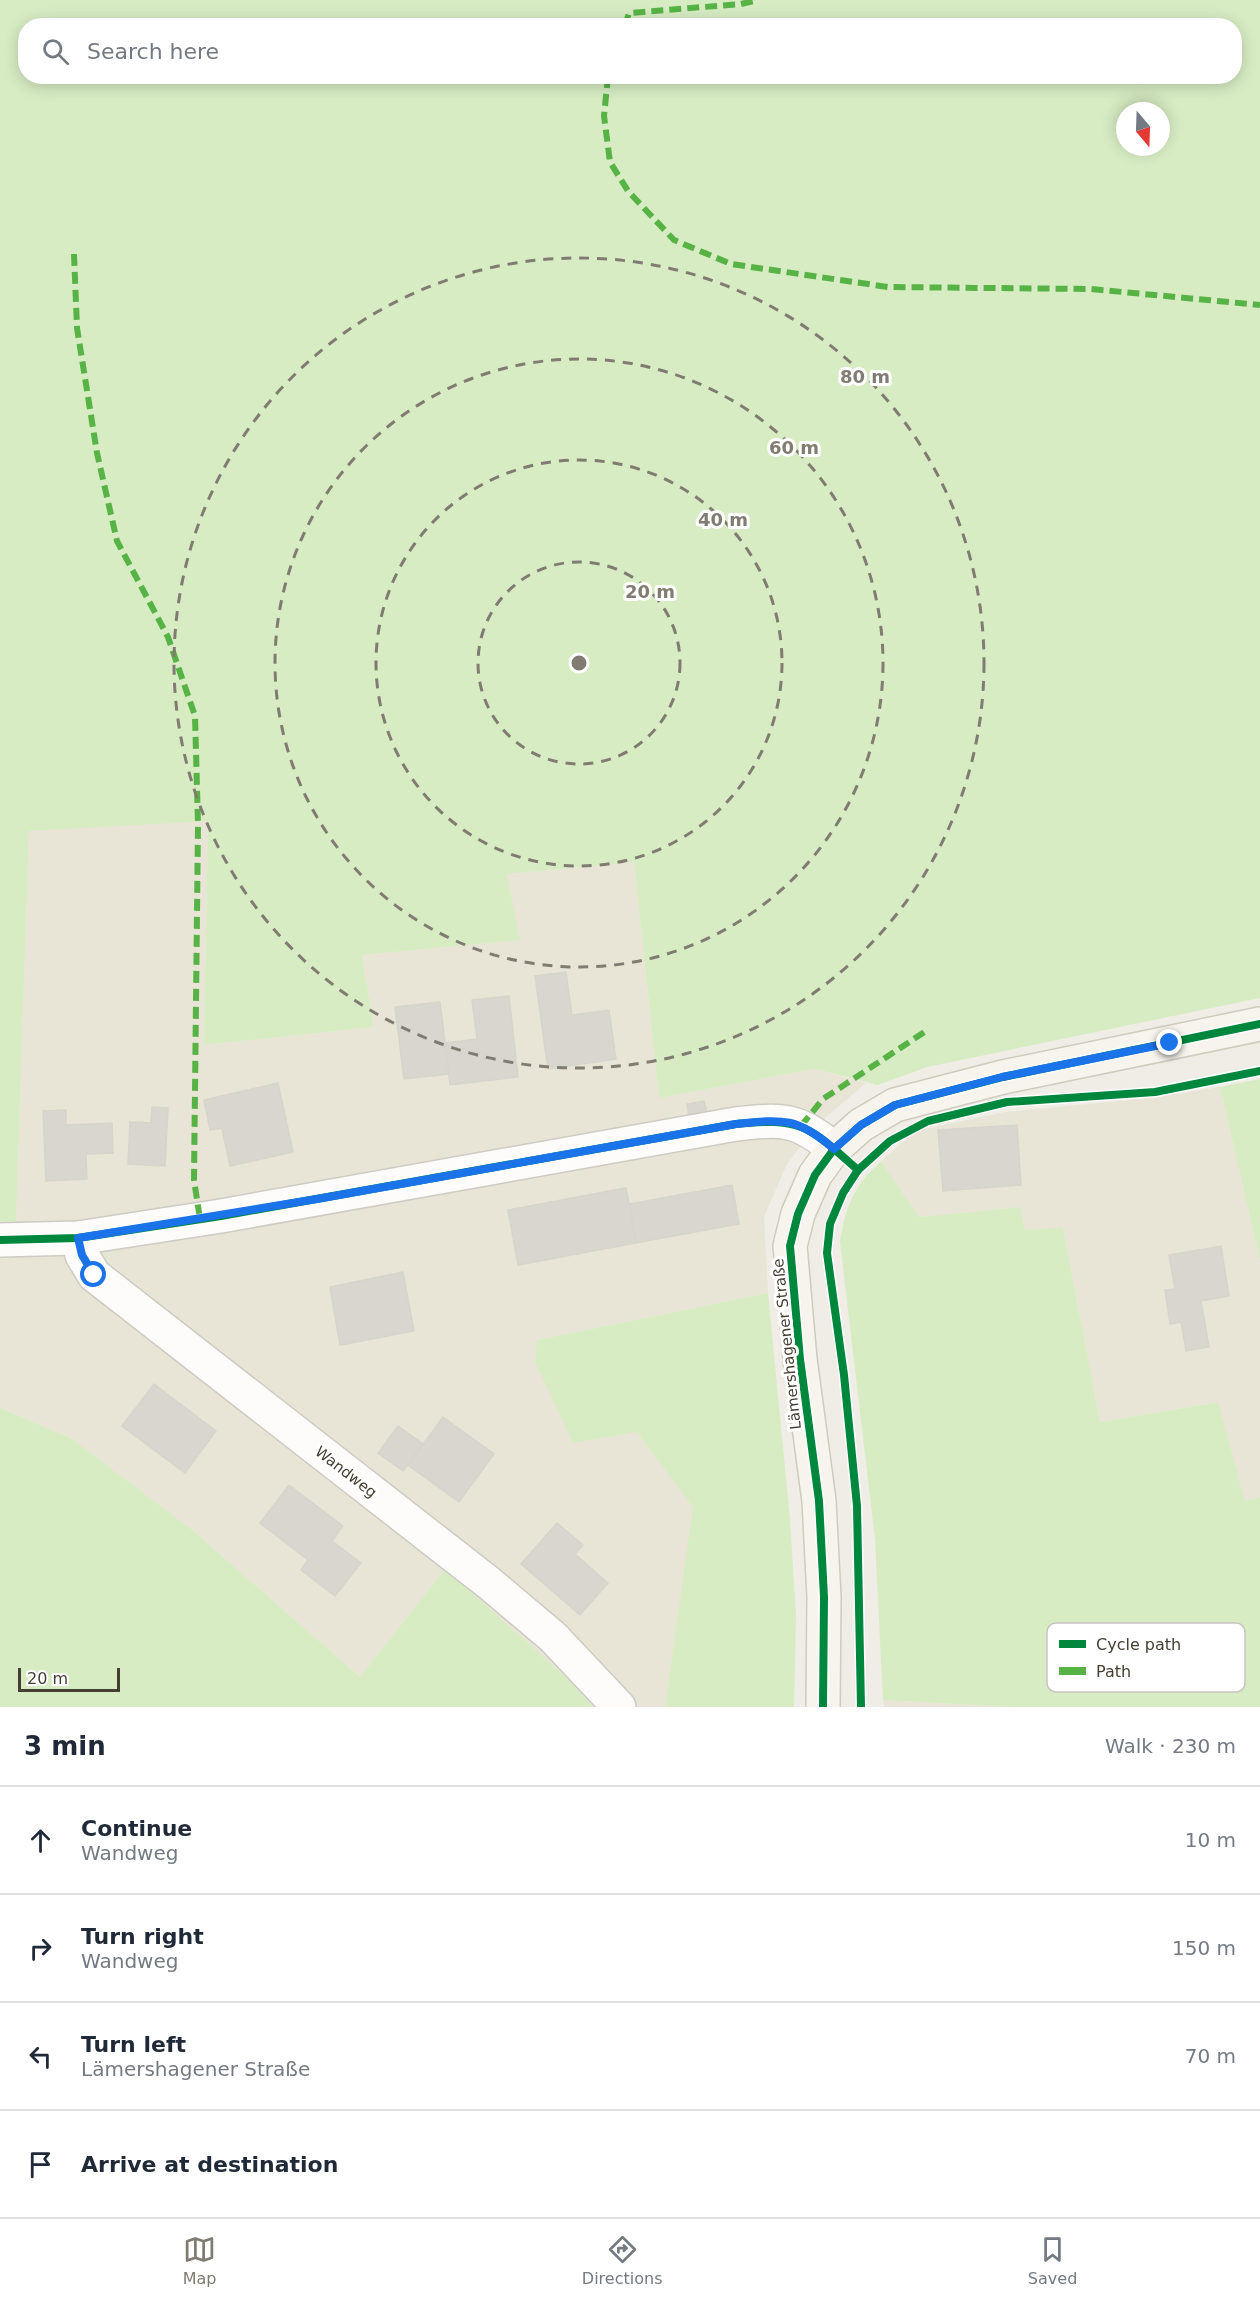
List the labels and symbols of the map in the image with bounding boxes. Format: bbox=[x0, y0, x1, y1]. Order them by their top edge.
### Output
north arrow bbox=[1116, 102, 1170, 156]
text: 80 m bbox=[840, 366, 890, 387]
text: 60 m bbox=[769, 437, 819, 458]
text: 40 m bbox=[698, 509, 748, 530]
text: 20 m bbox=[625, 581, 675, 602]
centre of rings bbox=[569, 653, 589, 673]
route end bbox=[1156, 1029, 1182, 1055]
street label: Lämershagener Straße bbox=[769, 1258, 805, 1430]
route start bbox=[80, 1261, 106, 1287]
street label: Wandweg bbox=[312, 1442, 380, 1502]
legend bbox=[1047, 1623, 1245, 1692]
text: Cycle path bbox=[1096, 1635, 1181, 1654]
text: Path bbox=[1096, 1662, 1131, 1681]
scale bar bbox=[18, 1665, 120, 1692]

